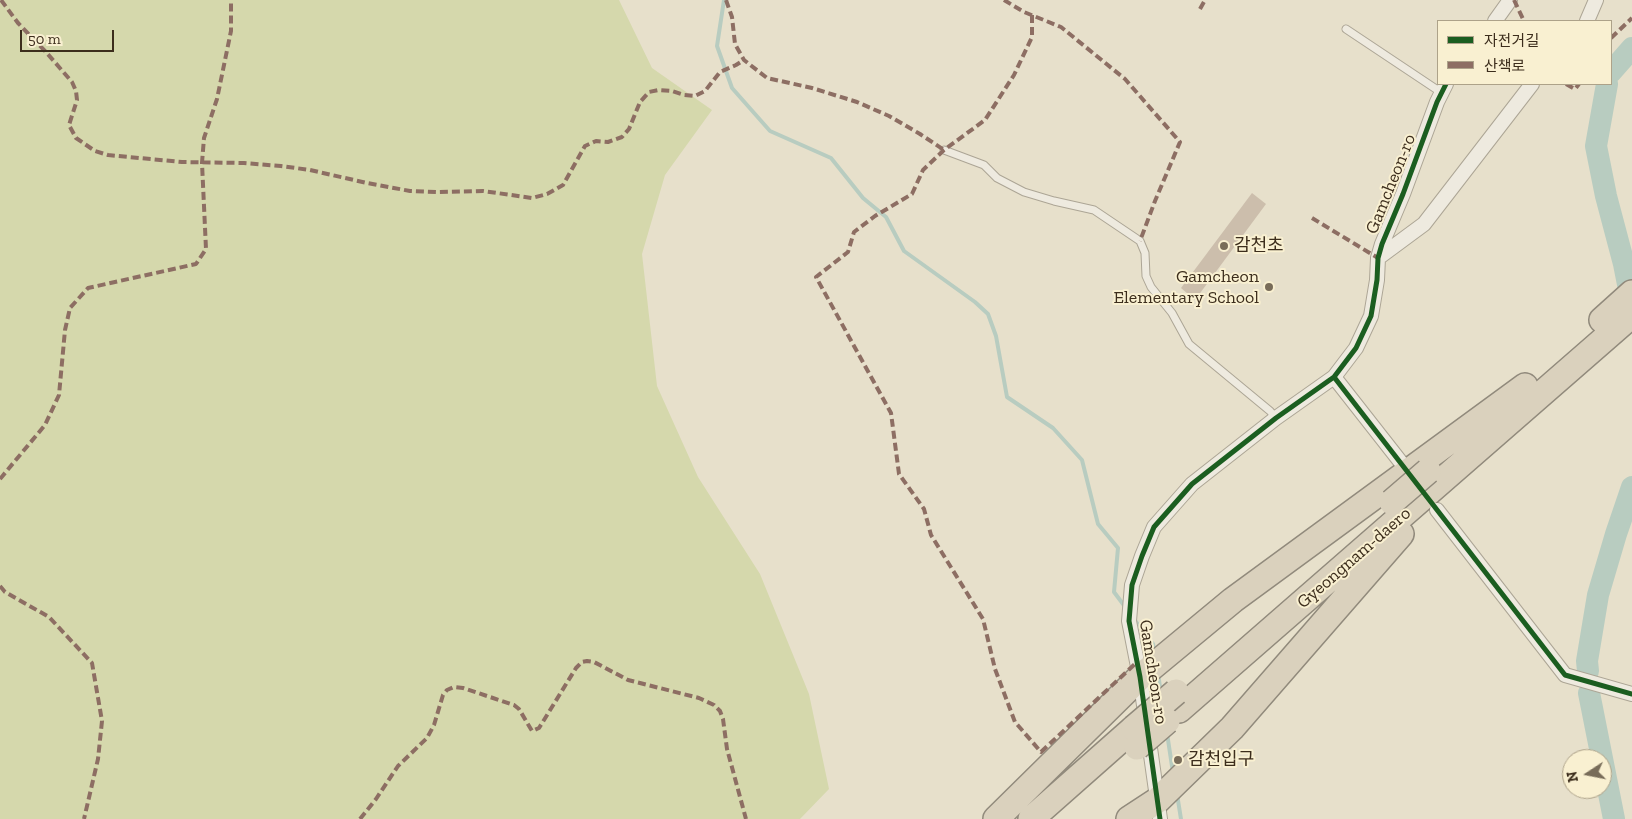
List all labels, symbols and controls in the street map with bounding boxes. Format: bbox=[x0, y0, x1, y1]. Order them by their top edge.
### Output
scale bar bbox=[22, 20, 116, 52]
legend bbox=[1437, 20, 1612, 85]
text: 50 m bbox=[28, 30, 61, 48]
text: 자전거길 bbox=[1484, 32, 1539, 50]
text: 산책로 bbox=[1484, 57, 1525, 75]
street label: Gamcheon-ro bbox=[1361, 131, 1421, 237]
place label: 감천초 bbox=[1234, 235, 1284, 257]
marker: 감천초 bbox=[1218, 240, 1230, 252]
place label: Gamcheon Elementary School bbox=[1113, 266, 1259, 308]
marker: Gamcheon Elementary School bbox=[1263, 281, 1275, 293]
street label: Gyeongnam-daero bbox=[1293, 503, 1415, 613]
street label: Gamcheon-ro bbox=[1134, 618, 1172, 726]
place label: 감천입구 bbox=[1188, 749, 1254, 771]
north arrow bbox=[1562, 749, 1612, 799]
marker: 감천입구 bbox=[1172, 754, 1184, 766]
text: N bbox=[1563, 770, 1582, 784]

